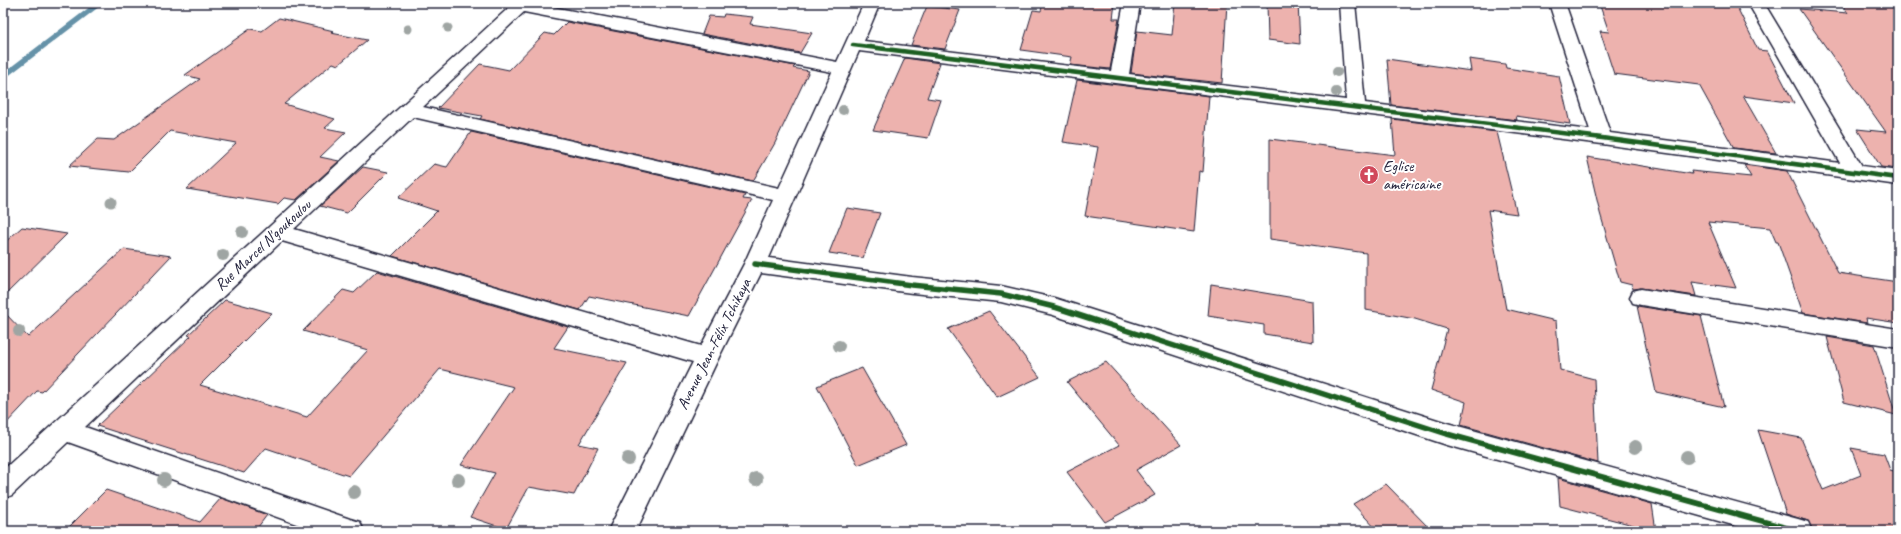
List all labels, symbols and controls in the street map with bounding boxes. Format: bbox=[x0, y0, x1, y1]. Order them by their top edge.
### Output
place label: Eglise américaine bbox=[1383, 156, 1442, 194]
church icon: Eglise américaine bbox=[1358, 164, 1380, 186]
street label: Rue Marcel N'goukoulou bbox=[211, 194, 316, 295]
street label: Avenue Jean-Félix Tchikaya bbox=[672, 274, 756, 413]

